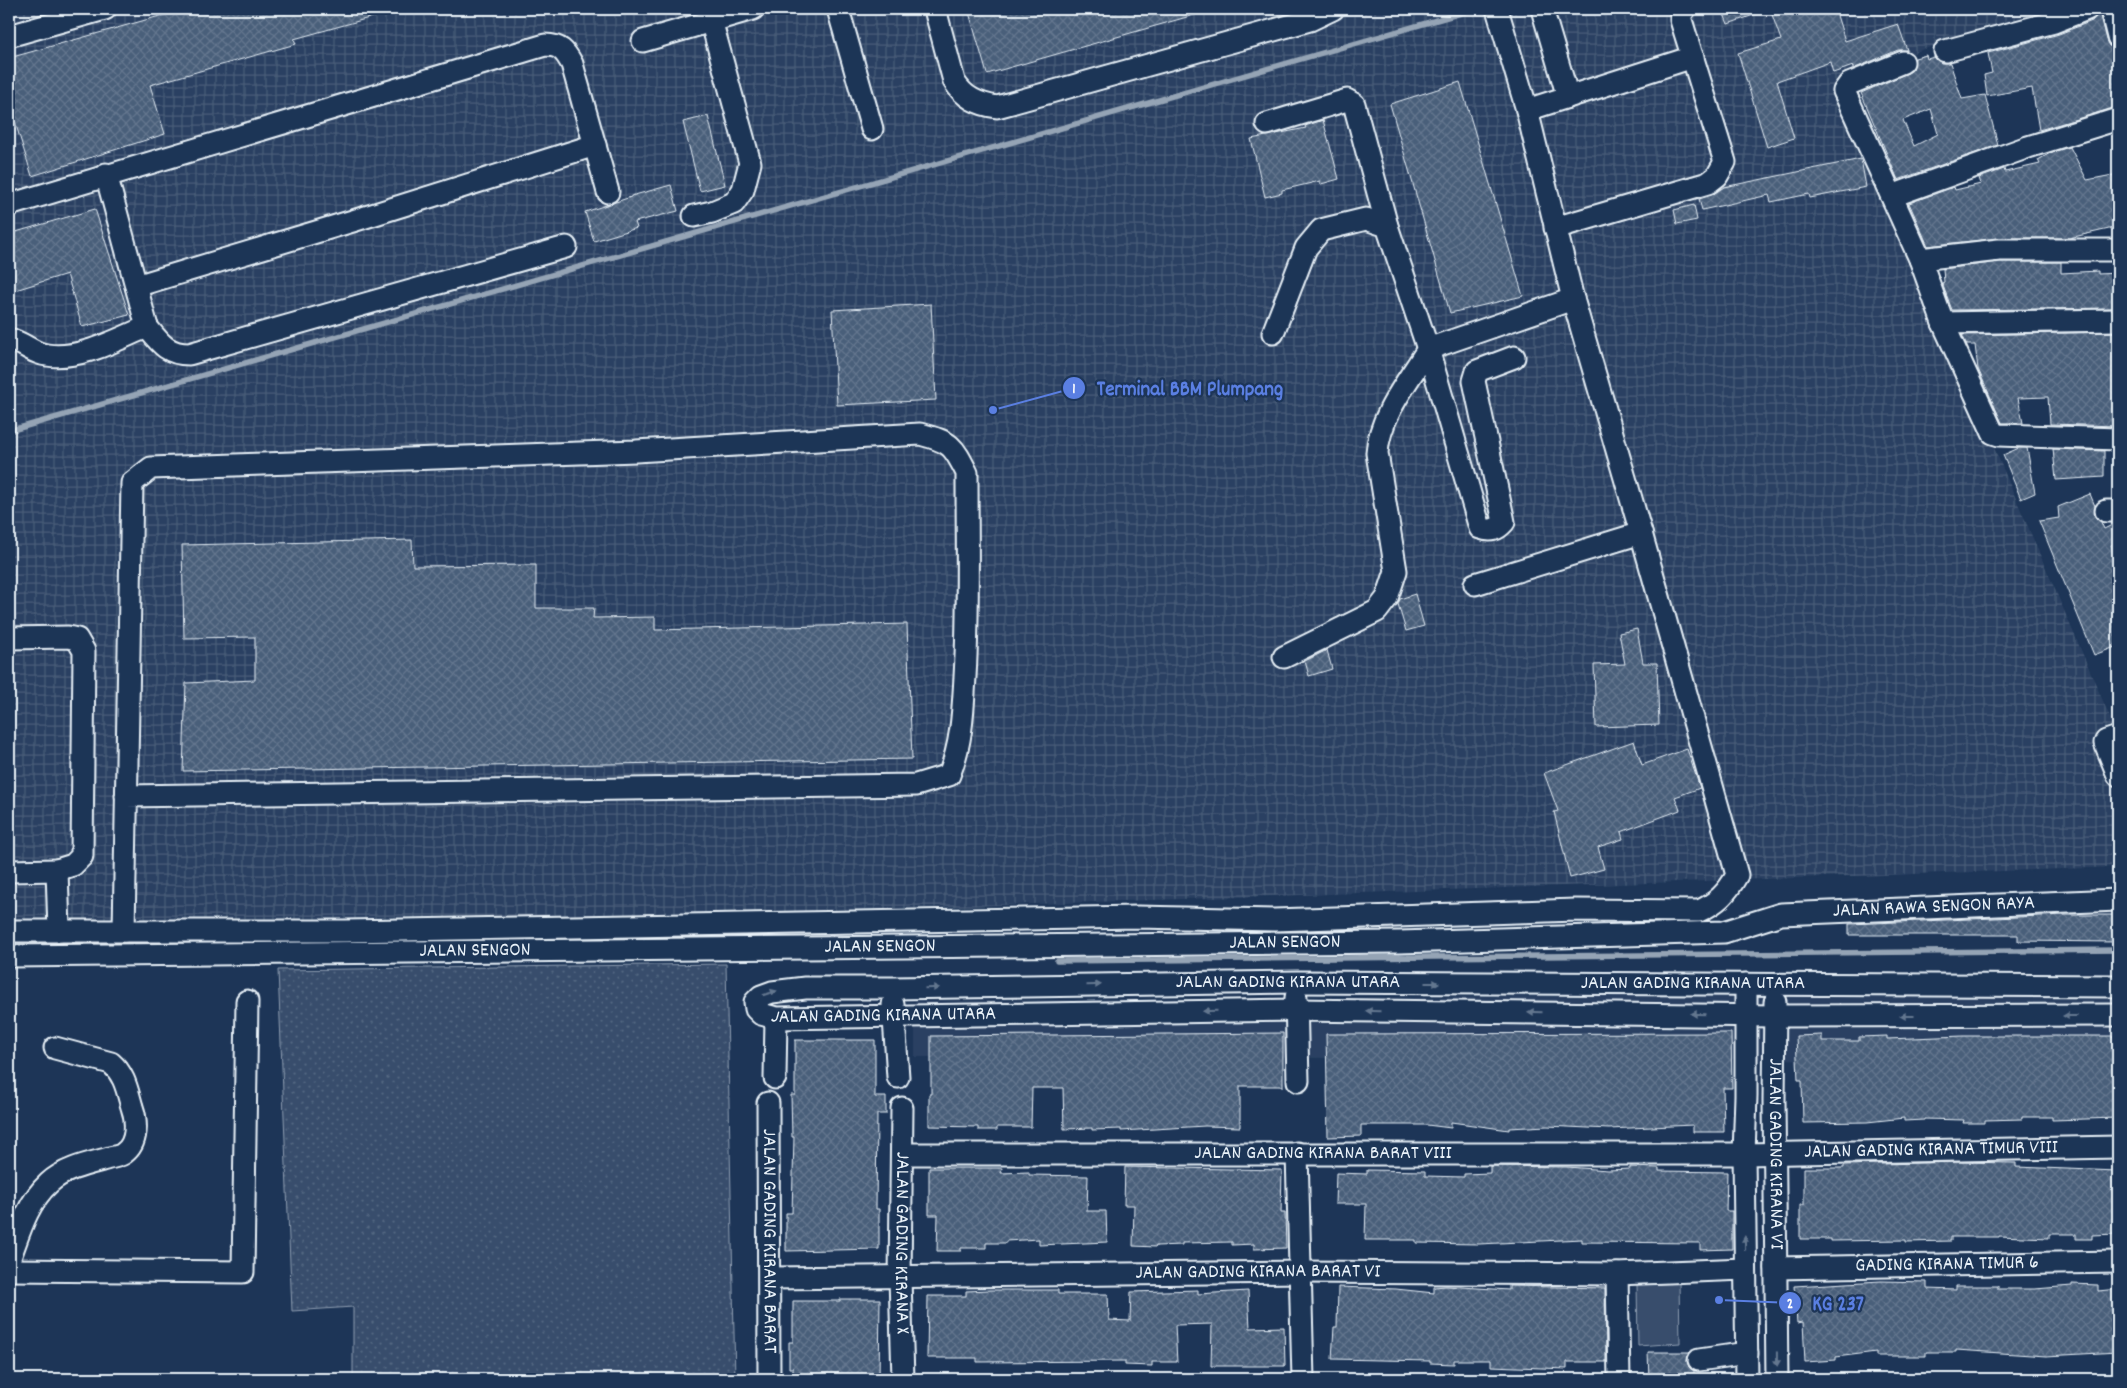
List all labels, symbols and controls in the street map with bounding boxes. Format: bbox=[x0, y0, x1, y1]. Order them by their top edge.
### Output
callout: Terminal BBM Plumpang bbox=[1061, 370, 1293, 406]
text: Terminal BBM Plumpang bbox=[1097, 376, 1283, 406]
text: 1 bbox=[1072, 379, 1076, 401]
street label: JALAN RAWA SENGON RAYA bbox=[1832, 889, 2036, 926]
street label: JALAN SENGON bbox=[1229, 929, 1341, 958]
street label: JALAN SENGON bbox=[824, 933, 936, 962]
street label: JALAN SENGON bbox=[419, 937, 531, 966]
street label: JALAN GADING KIRANA UTARA bbox=[1176, 969, 1400, 997]
street label: JALAN GADING KIRANA UTARA bbox=[1581, 970, 1805, 998]
one-way arrow bbox=[1424, 979, 1440, 987]
one-way arrow bbox=[1087, 981, 1103, 989]
one-way arrow bbox=[924, 984, 940, 992]
one-way arrow bbox=[763, 989, 778, 997]
street label: JALAN GADING KIRANA UTARA bbox=[768, 1001, 996, 1032]
one-way arrow bbox=[1202, 1007, 1218, 1015]
one-way arrow bbox=[1364, 1007, 1380, 1015]
one-way arrow bbox=[1527, 1008, 1543, 1016]
one-way arrow bbox=[1689, 1010, 1705, 1018]
one-way arrow bbox=[1899, 1012, 1915, 1020]
one-way arrow bbox=[2061, 1012, 2077, 1020]
street label: JALAN GADING KIRANA VI bbox=[1760, 1058, 1790, 1250]
street label: JALAN GADING KIRANA BARAT bbox=[754, 1129, 783, 1353]
street label: JALAN GADING KIRANA TIMUR VIII bbox=[1804, 1134, 2058, 1167]
street label: JALAN GADING KIRANA BARAT VIII bbox=[1194, 1140, 1452, 1168]
street label: JALAN GADING KIRANA X bbox=[886, 1152, 916, 1335]
one-way arrow bbox=[1741, 1235, 1749, 1251]
street label: GADING KIRANA TIMUR 6 bbox=[1855, 1249, 2039, 1281]
street label: JALAN GADING KIRANA BARAT VI bbox=[1135, 1258, 1381, 1288]
callout: KG 237 bbox=[1777, 1285, 1874, 1321]
text: KG 237 bbox=[1812, 1291, 1864, 1321]
text: 2 bbox=[1787, 1294, 1793, 1316]
one-way arrow bbox=[1773, 1351, 1781, 1367]

